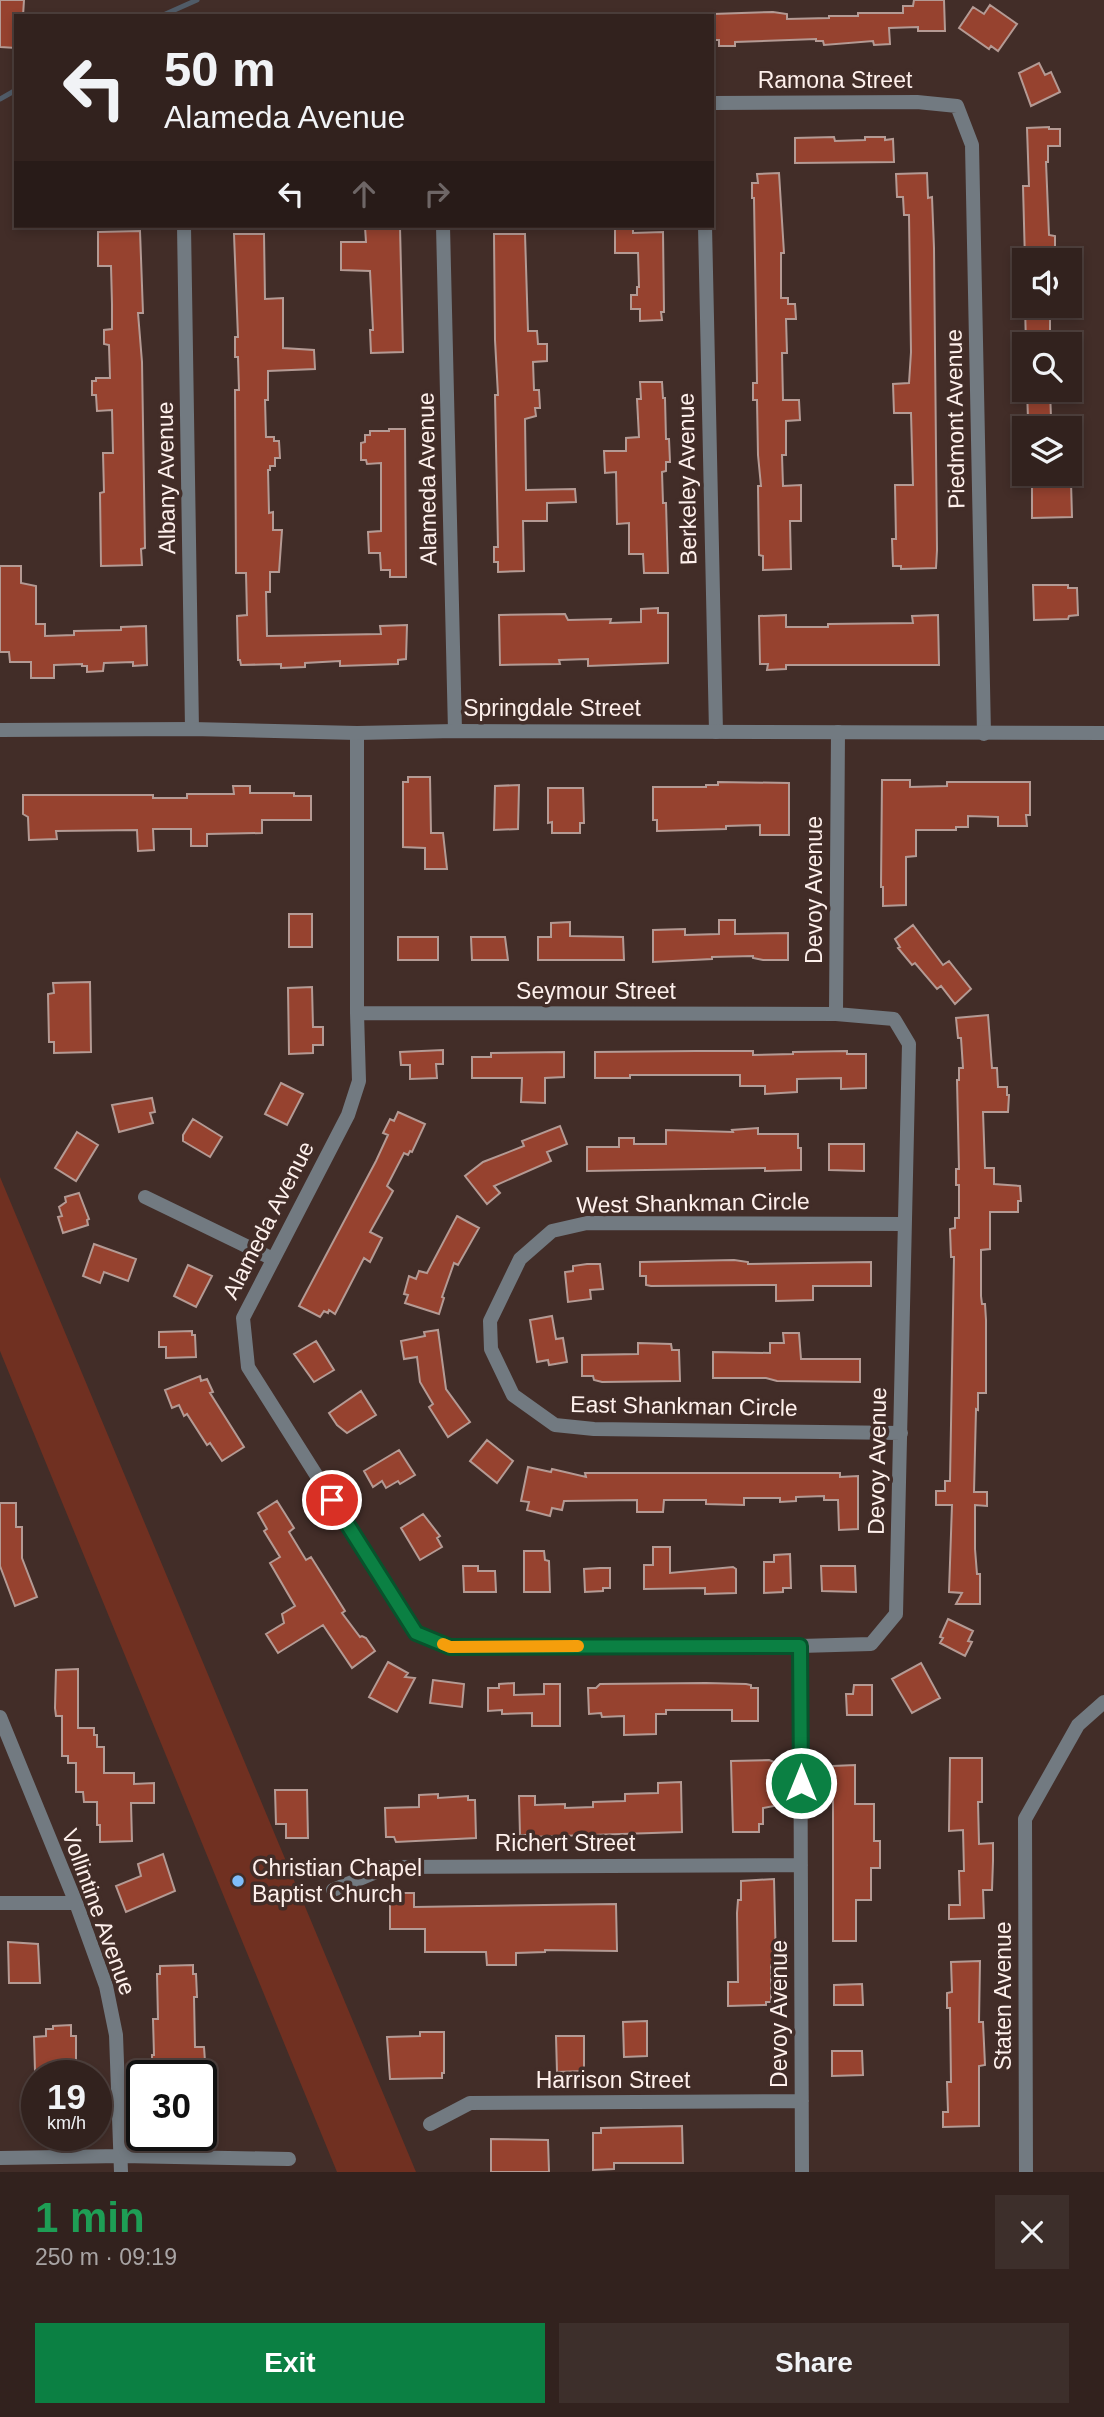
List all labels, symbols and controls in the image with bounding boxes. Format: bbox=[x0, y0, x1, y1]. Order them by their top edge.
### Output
icon: left bbox=[49, 42, 140, 133]
text: 50 m bbox=[164, 42, 276, 96]
street label: Ramona Street bbox=[758, 67, 913, 93]
text: Alameda Avenue bbox=[164, 99, 405, 135]
icon: left bbox=[272, 175, 310, 213]
icon: ahead bbox=[345, 175, 383, 213]
icon: right bbox=[418, 175, 456, 213]
map controls bbox=[1012, 248, 1082, 486]
button: sound bbox=[1012, 248, 1082, 318]
street label: Piedmont Avenue bbox=[940, 329, 970, 509]
button: search bbox=[1012, 332, 1082, 402]
street label: Alameda Avenue bbox=[412, 392, 442, 566]
street label: Berkeley Avenue bbox=[672, 393, 702, 565]
street label: Albany Avenue bbox=[152, 401, 180, 555]
button: layers bbox=[1012, 416, 1082, 486]
street label: Springdale Street bbox=[463, 695, 641, 721]
street label: Devoy Avenue bbox=[801, 816, 827, 964]
street label: Seymour Street bbox=[516, 978, 676, 1004]
street label: Alameda Avenue bbox=[217, 1137, 319, 1303]
street label: West Shankman Circle bbox=[576, 1188, 810, 1218]
street label: Devoy Avenue bbox=[863, 1387, 891, 1535]
street label: East Shankman Circle bbox=[570, 1391, 798, 1421]
pin bbox=[302, 1470, 362, 1530]
icon: arrive bbox=[313, 1481, 351, 1519]
position arrow bbox=[764, 1746, 838, 1820]
street label: Vollintine Avenue bbox=[57, 1825, 141, 1999]
street label: Richert Street bbox=[495, 1830, 636, 1856]
place label: Christian Chapel Baptist Church bbox=[252, 1855, 422, 1907]
marker: Christian Chapel Baptist Church bbox=[230, 1873, 246, 1889]
street label: Staten Avenue bbox=[990, 1921, 1016, 2071]
street label: Devoy Avenue bbox=[766, 1940, 792, 2088]
speed limit sign: 30 bbox=[126, 2060, 217, 2151]
street label: Harrison Street bbox=[536, 2067, 691, 2093]
text: 19 bbox=[47, 2077, 86, 2116]
text: km/h bbox=[47, 2113, 86, 2133]
text: 1 min bbox=[35, 2194, 145, 2241]
button: close bbox=[995, 2195, 1069, 2269]
text: 250 m · 09:19 bbox=[35, 2244, 177, 2270]
button: Exit bbox=[35, 2323, 545, 2403]
button: Share bbox=[559, 2323, 1069, 2403]

